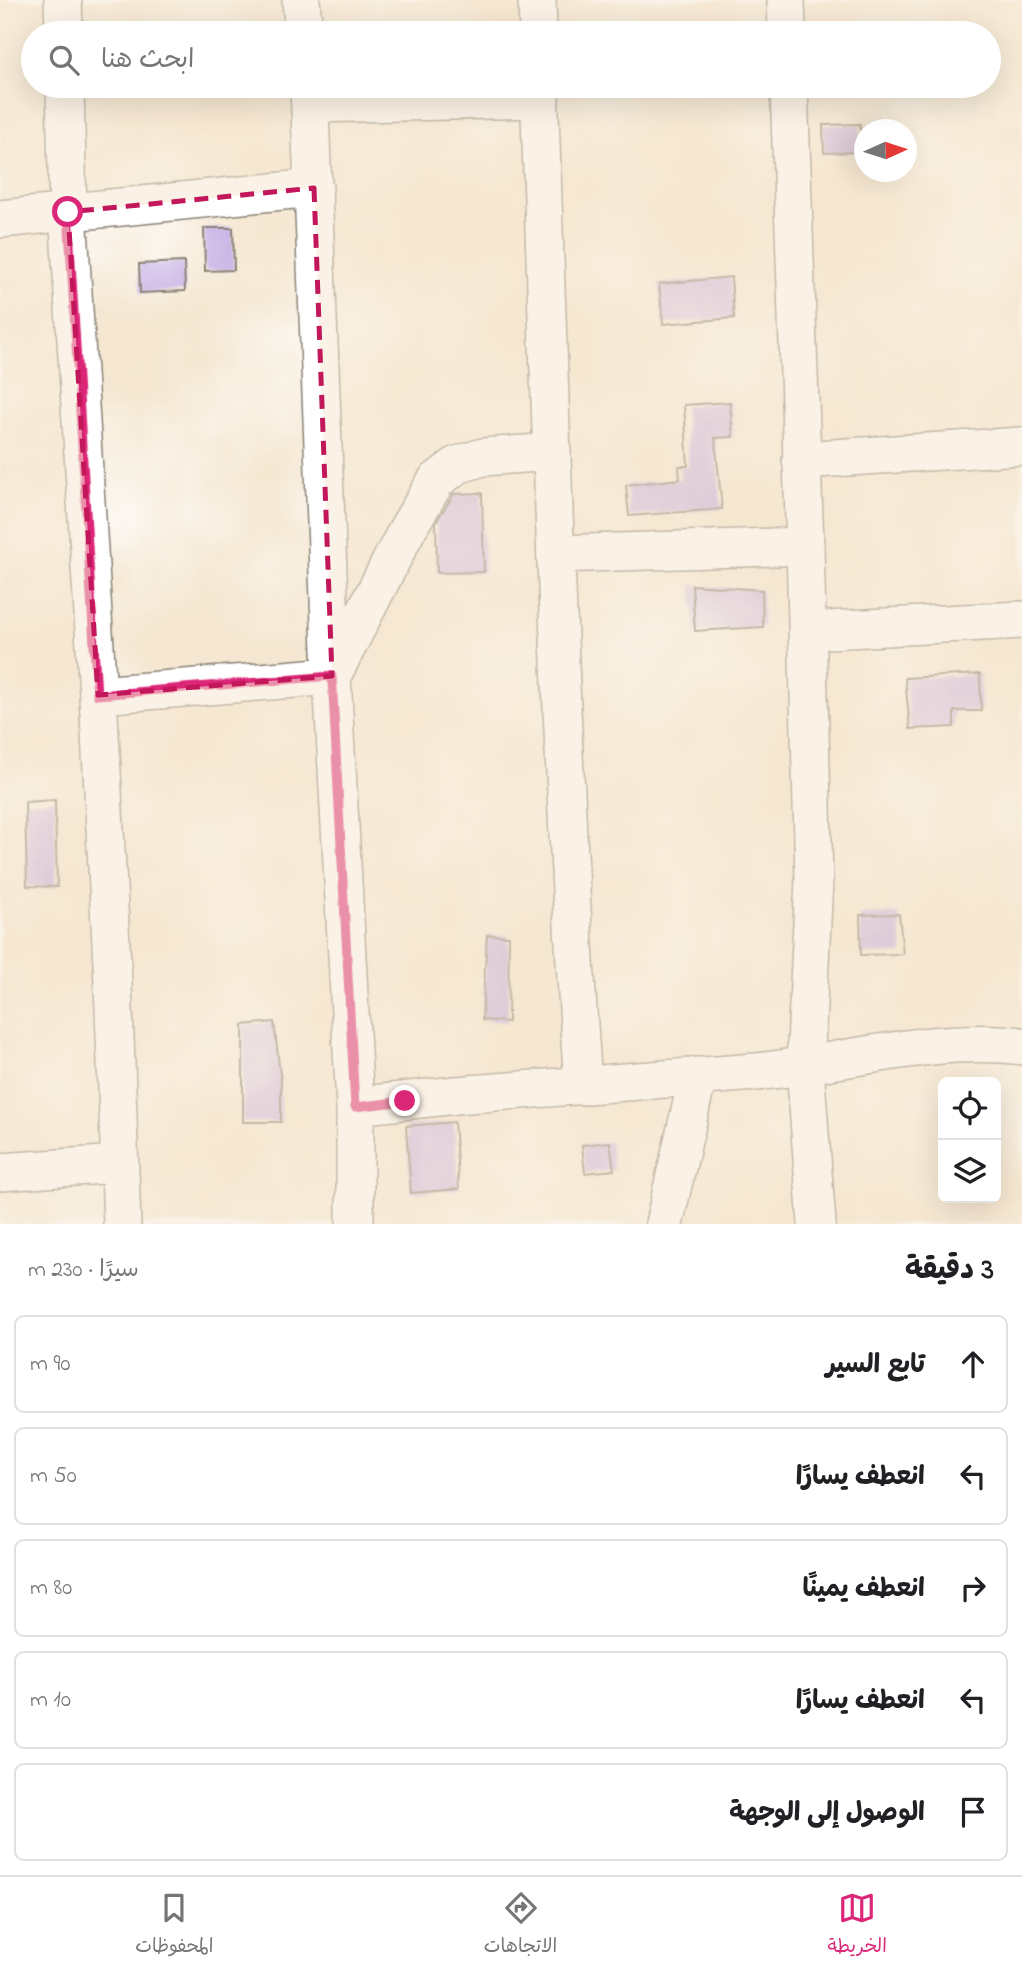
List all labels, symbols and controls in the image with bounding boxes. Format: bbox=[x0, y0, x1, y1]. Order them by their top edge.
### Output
search box bbox=[21, 21, 1001, 98]
icon: search bbox=[45, 41, 83, 79]
text: ابحث هنا bbox=[101, 42, 194, 80]
north arrow bbox=[854, 119, 917, 182]
route start bbox=[52, 196, 83, 227]
map controls bbox=[938, 1077, 1001, 1203]
button: locate bbox=[938, 1077, 1001, 1140]
route end bbox=[389, 1085, 420, 1116]
button: layers bbox=[938, 1140, 1001, 1203]
text: 3 دقيقة bbox=[905, 1249, 994, 1293]
text: سيرًا · 230 m bbox=[28, 1254, 139, 1287]
icon: ahead bbox=[954, 1345, 992, 1383]
text: تابع السير bbox=[826, 1347, 925, 1385]
text: 90 m bbox=[30, 1348, 70, 1381]
icon: left bbox=[954, 1457, 992, 1495]
text: انعطف يسارًا bbox=[796, 1459, 925, 1497]
text: 50 m bbox=[30, 1460, 77, 1493]
icon: right bbox=[954, 1569, 992, 1607]
text: انعطف يمينًا bbox=[802, 1571, 925, 1609]
text: 80 m bbox=[30, 1572, 72, 1605]
icon: left bbox=[954, 1681, 992, 1719]
text: انعطف يسارًا bbox=[796, 1683, 925, 1721]
text: 10 m bbox=[30, 1684, 71, 1717]
icon: arrive bbox=[954, 1793, 992, 1831]
text: الوصول إلى الوجهة bbox=[729, 1795, 925, 1833]
tab: المحفوظات bbox=[135, 1889, 213, 1962]
tab: الاتجاهات bbox=[484, 1889, 557, 1962]
tab: الخريطة bbox=[828, 1889, 887, 1962]

